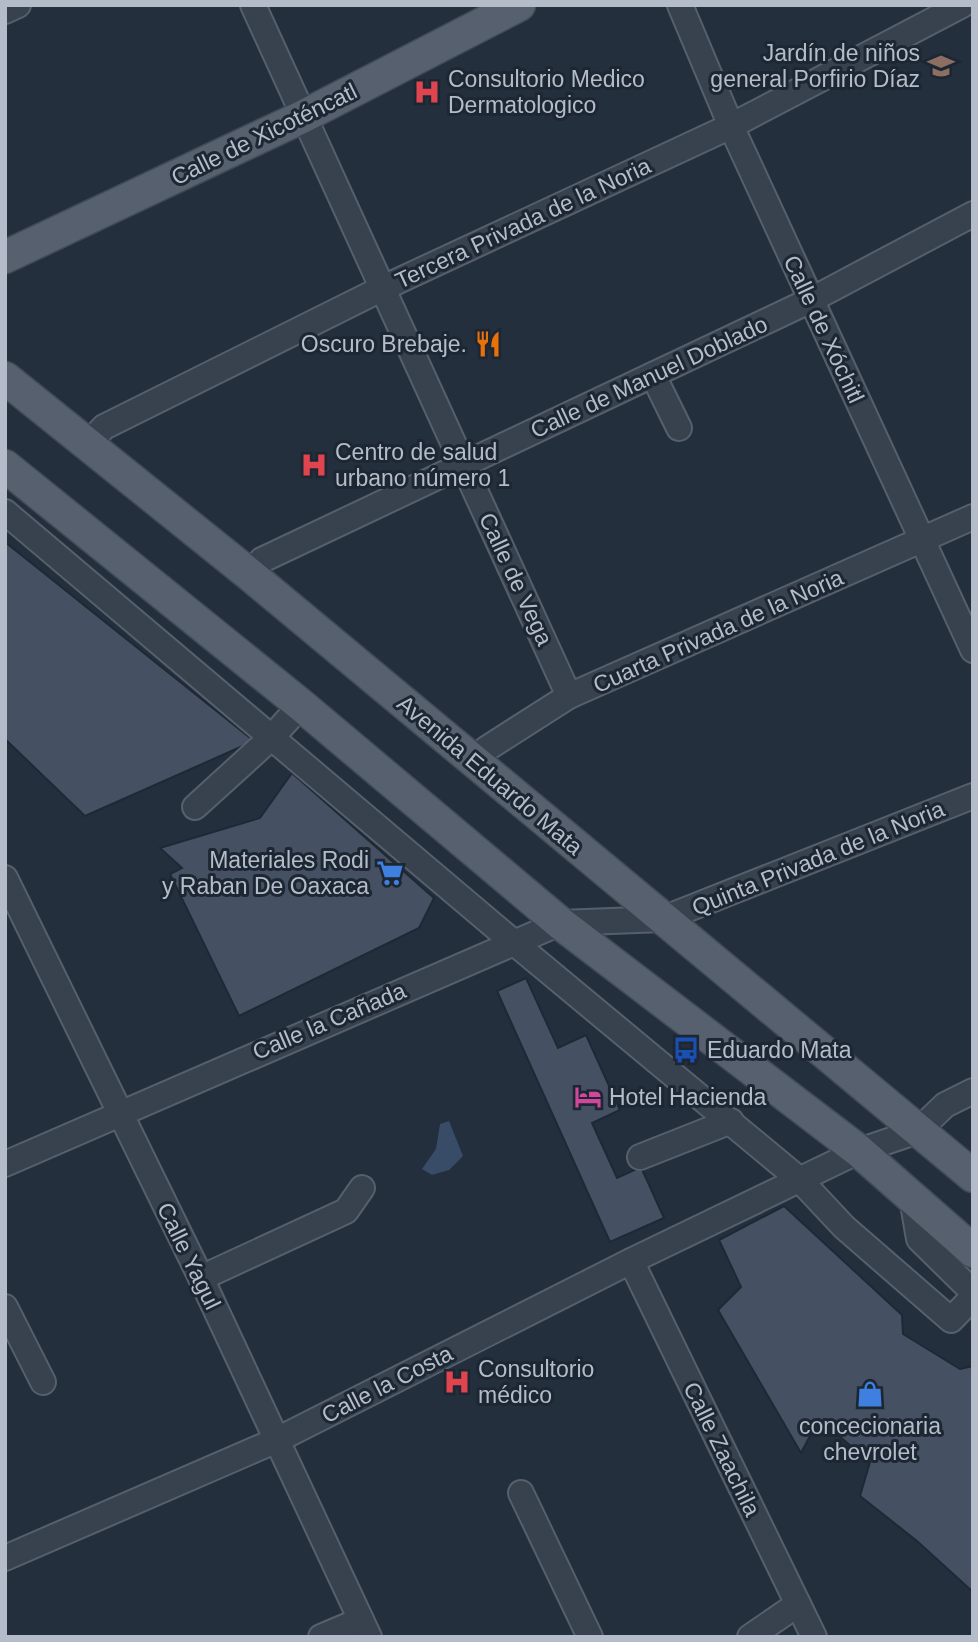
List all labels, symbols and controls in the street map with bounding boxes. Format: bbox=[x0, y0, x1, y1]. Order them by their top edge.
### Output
place label: Jardín de niños general Porfirio Díaz bbox=[710, 40, 920, 92]
school or university icon: Jardín de niños general Porfirio Díaz bbox=[926, 51, 956, 81]
place label: Consultorio Medico Dermatologico bbox=[448, 66, 645, 118]
hospital icon: Consultorio Medico Dermatologico bbox=[412, 77, 442, 107]
street label: Calle de Xicoténcatl bbox=[167, 78, 361, 190]
street label: Tercera Privada de la Noria bbox=[391, 152, 655, 294]
street label: Calle de Xóchitl bbox=[778, 251, 870, 407]
street label: Calle de Manuel Doblado bbox=[526, 311, 772, 443]
restaurant icon: Oscuro Brebaje. bbox=[473, 329, 503, 359]
place label: Oscuro Brebaje. bbox=[301, 331, 467, 357]
place label: Centro de salud urbano número 1 bbox=[335, 439, 510, 491]
hospital icon: Centro de salud urbano número 1 bbox=[299, 450, 329, 480]
street label: Calle de Vega bbox=[474, 509, 558, 650]
street label: Cuarta Privada de la Noria bbox=[589, 564, 847, 698]
street label: Avenida Eduardo Mata bbox=[392, 690, 588, 860]
street label: Quinta Privada de la Noria bbox=[688, 795, 948, 921]
place label: Materiales Rodi y Raban De Oaxaca bbox=[162, 847, 369, 899]
supermarket icon: Materiales Rodi y Raban De Oaxaca bbox=[375, 858, 405, 888]
street label: Calle la Cañada bbox=[249, 977, 410, 1065]
bus stop icon: Eduardo Mata bbox=[671, 1035, 701, 1065]
place label: Eduardo Mata bbox=[707, 1037, 852, 1063]
hotel icon: Hotel Hacienda bbox=[573, 1082, 603, 1112]
place label: Hotel Hacienda bbox=[609, 1084, 766, 1110]
street label: Calle Yagul bbox=[152, 1198, 226, 1314]
street label: Calle la Costa bbox=[317, 1340, 457, 1428]
place label: Consultorio médico bbox=[478, 1356, 594, 1408]
hospital icon: Consultorio médico bbox=[442, 1367, 472, 1397]
street label: Calle Zaachila bbox=[678, 1378, 766, 1520]
shop icon: concecionaria chevrolet bbox=[855, 1379, 885, 1409]
place label: concecionaria chevrolet bbox=[799, 1413, 941, 1465]

